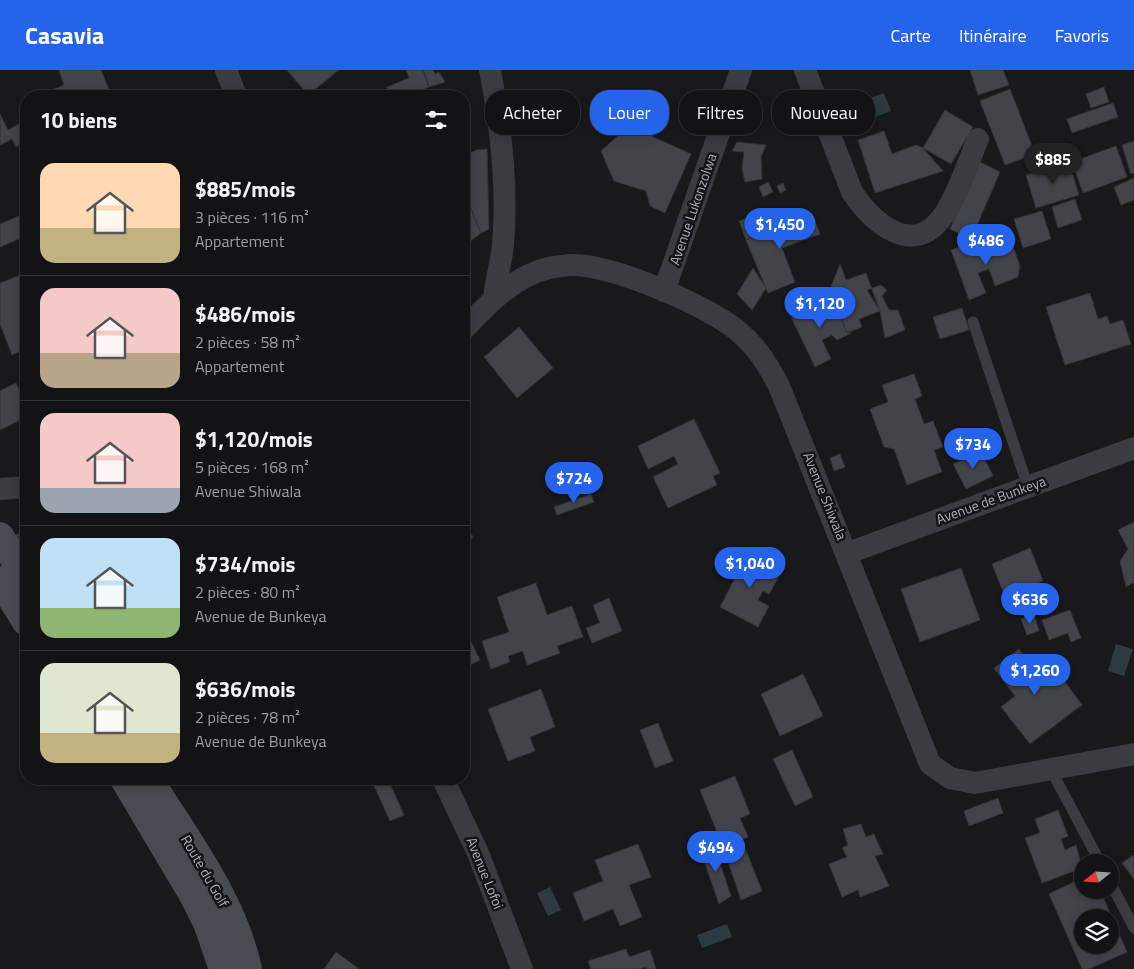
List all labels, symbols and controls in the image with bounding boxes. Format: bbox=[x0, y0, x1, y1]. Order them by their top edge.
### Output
text: Casavia bbox=[25, 17, 104, 53]
text: Carte bbox=[890, 22, 931, 49]
text: Itinéraire bbox=[959, 22, 1027, 49]
text: Favoris bbox=[1055, 22, 1109, 49]
chip: Acheter bbox=[485, 90, 580, 135]
chip: Louer bbox=[590, 90, 669, 135]
chip: Filtres bbox=[679, 90, 762, 135]
chip: Nouveau bbox=[772, 90, 875, 135]
text: 10 biens bbox=[40, 104, 117, 136]
icon: filters bbox=[422, 106, 450, 134]
pin: $885 bbox=[1023, 142, 1083, 185]
text: $885 bbox=[1035, 147, 1071, 171]
street label: Avenue Lukonzolwa bbox=[664, 150, 721, 268]
text: $885/mois bbox=[195, 173, 296, 205]
icon: home bbox=[80, 183, 140, 243]
text: 3 pièces · 116 m² bbox=[195, 205, 309, 229]
pin: $1,450 bbox=[739, 208, 821, 250]
text: $1,450 bbox=[755, 212, 805, 236]
pin: $486 bbox=[956, 224, 1016, 266]
text: $486 bbox=[968, 228, 1004, 252]
text: Appartement bbox=[195, 229, 284, 253]
pin: $1,120 bbox=[779, 286, 861, 329]
text: $1,120 bbox=[795, 291, 845, 315]
text: $486/mois bbox=[195, 298, 296, 330]
icon: home bbox=[80, 308, 140, 368]
text: 2 pièces · 58 m² bbox=[195, 330, 300, 354]
text: Appartement bbox=[195, 354, 284, 378]
text: $1,120/mois bbox=[195, 423, 313, 455]
pin: $734 bbox=[943, 428, 1003, 470]
text: $734 bbox=[955, 432, 991, 456]
icon: home bbox=[80, 433, 140, 493]
street label: Avenue Shiwala bbox=[798, 449, 853, 543]
text: 5 pièces · 168 m² bbox=[195, 455, 309, 479]
pin: $724 bbox=[544, 462, 604, 504]
text: $724 bbox=[556, 466, 592, 490]
street label: Avenue de Bunkeya bbox=[933, 470, 1049, 529]
text: Avenue Shiwala bbox=[195, 479, 301, 503]
pin: $1,040 bbox=[709, 546, 791, 589]
text: $734/mois bbox=[195, 548, 296, 580]
text: $1,040 bbox=[725, 551, 775, 575]
icon: home bbox=[80, 558, 140, 618]
text: 2 pièces · 80 m² bbox=[195, 580, 300, 604]
pin: $636 bbox=[1000, 582, 1060, 625]
text: $636 bbox=[1012, 587, 1048, 611]
text: Avenue de Bunkeya bbox=[195, 604, 327, 628]
pin: $1,260 bbox=[994, 654, 1076, 696]
text: $1,260 bbox=[1010, 658, 1060, 682]
text: $636/mois bbox=[195, 673, 296, 705]
icon: home bbox=[80, 683, 140, 743]
text: 2 pièces · 78 m² bbox=[195, 705, 300, 729]
text: Avenue de Bunkeya bbox=[195, 729, 327, 753]
pin: $494 bbox=[686, 830, 746, 873]
street label: Route du Golf bbox=[176, 831, 235, 911]
street label: Avenue Lofoi bbox=[462, 834, 509, 912]
text: $494 bbox=[698, 835, 734, 859]
north arrow bbox=[1074, 854, 1119, 899]
map controls bbox=[1074, 854, 1119, 954]
button: layers bbox=[1074, 909, 1119, 954]

